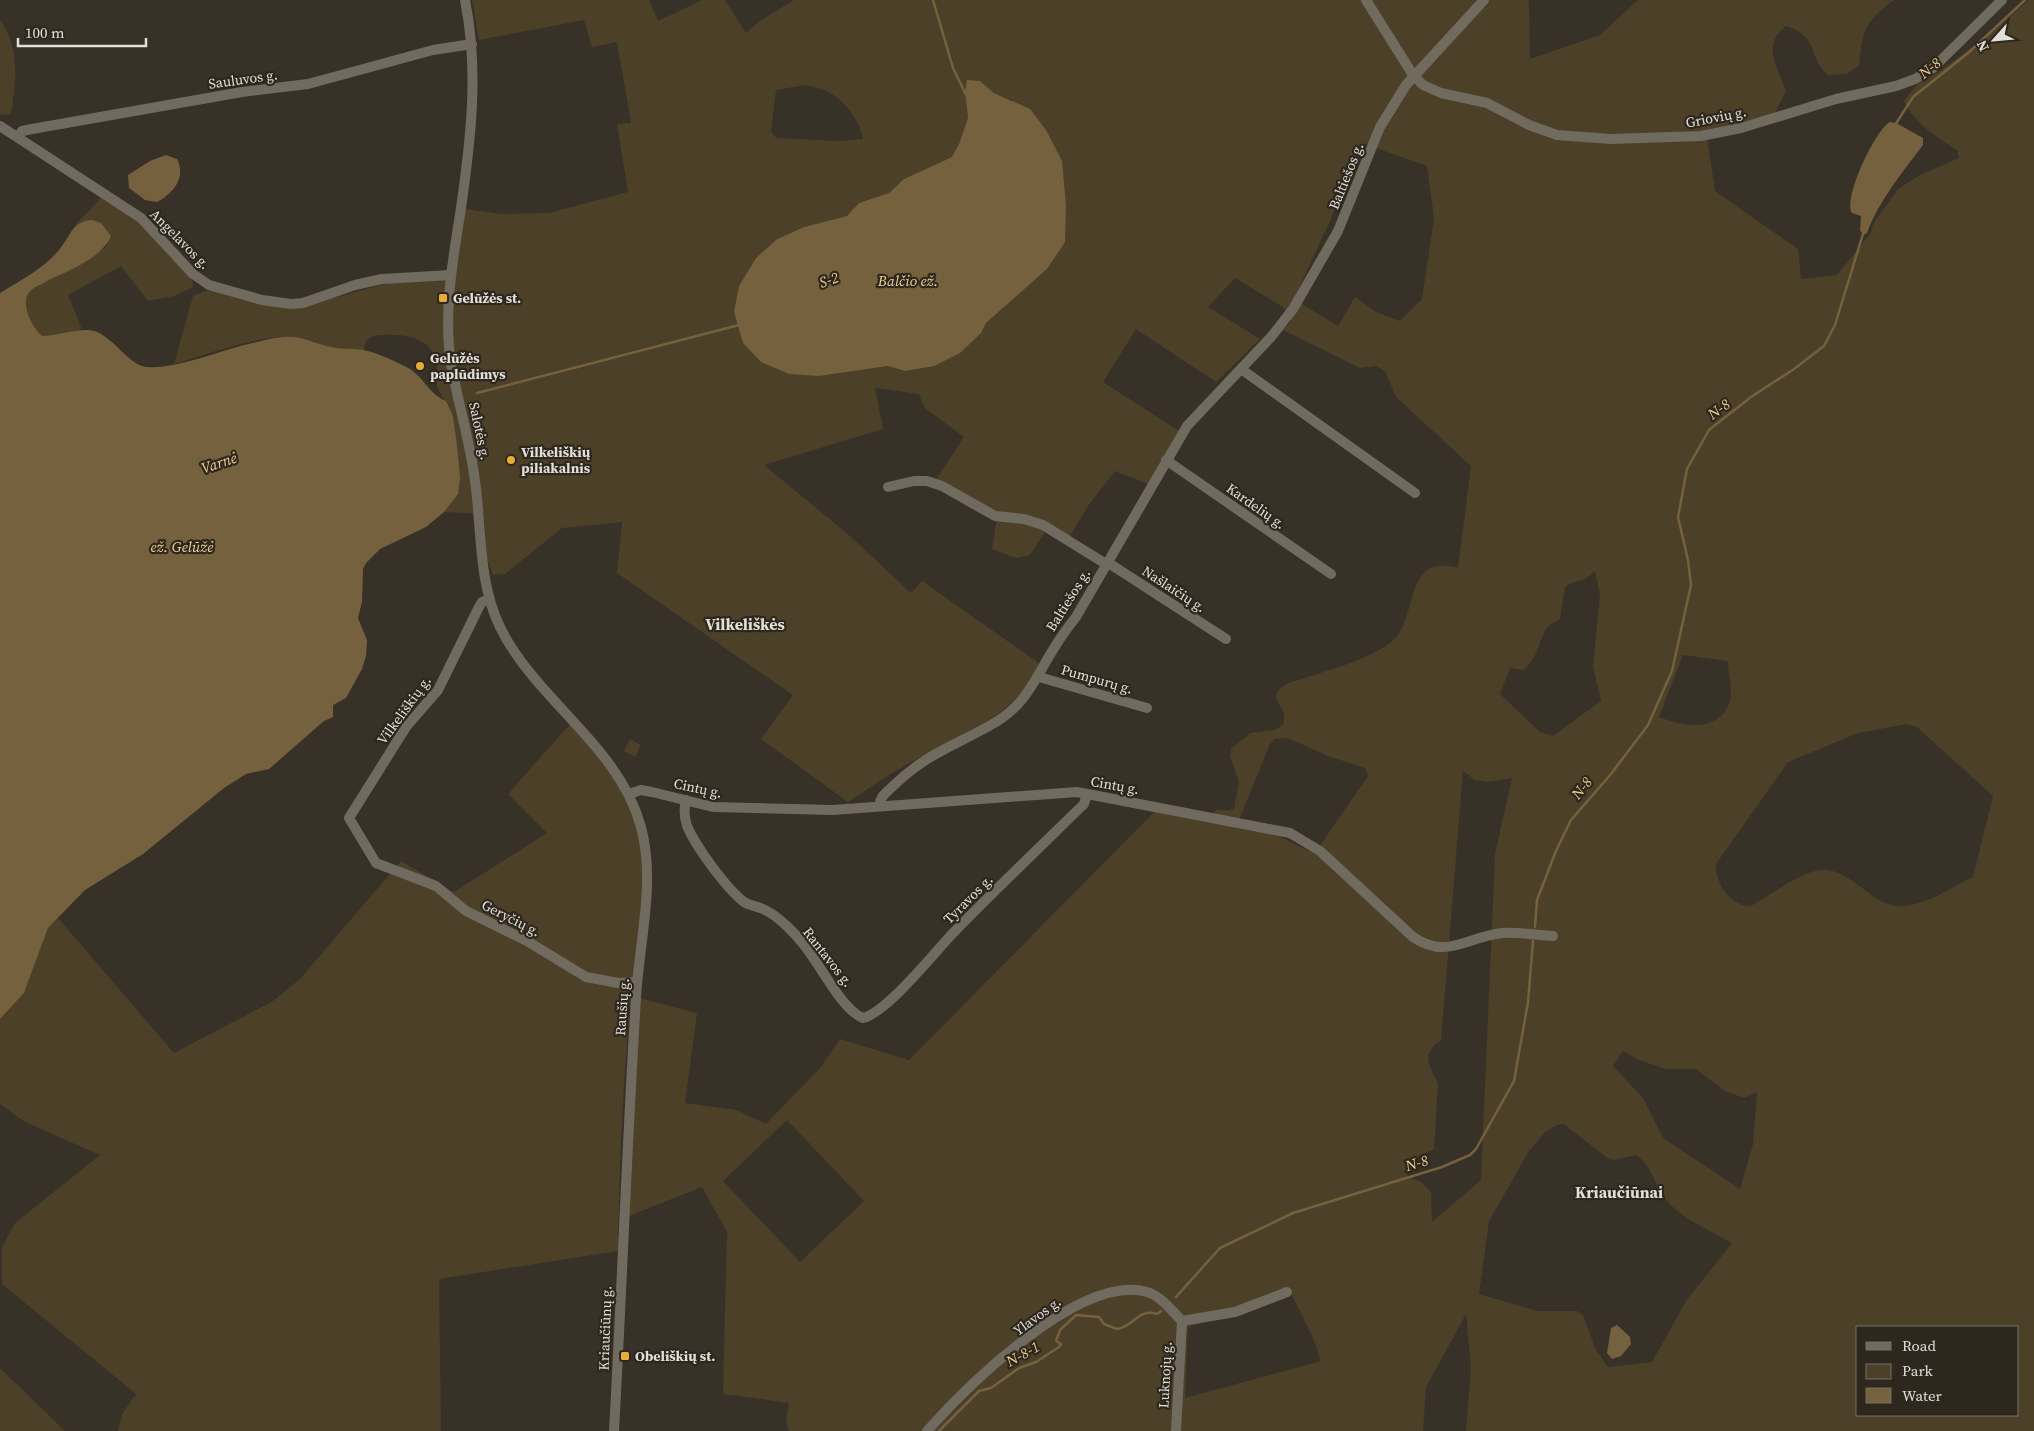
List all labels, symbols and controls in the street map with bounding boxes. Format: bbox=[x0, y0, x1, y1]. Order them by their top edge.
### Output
scale bar bbox=[18, 15, 145, 47]
north arrow bbox=[1969, 15, 2019, 65]
text: 100 m bbox=[25, 22, 65, 43]
text: N bbox=[1971, 37, 1994, 55]
water label: N-8 bbox=[1913, 52, 1946, 84]
street label: Sauluvos g. bbox=[207, 64, 279, 94]
street label: Griovių g. bbox=[1684, 101, 1748, 133]
street label: Baltiešos g. bbox=[1324, 140, 1368, 212]
street label: Angelavos g. bbox=[145, 204, 215, 274]
water label: S-2 bbox=[816, 266, 842, 293]
water label: Balčio ež. bbox=[877, 270, 938, 291]
place label: Gelūžės st. bbox=[453, 288, 521, 308]
marker: Gelūžės st. bbox=[437, 292, 449, 304]
place label: Gelūžės paplūdimys bbox=[430, 348, 506, 384]
marker: Gelūžės paplūdimys bbox=[414, 360, 426, 372]
water label: N-8 bbox=[1702, 393, 1735, 425]
street label: Salotės g. bbox=[464, 400, 496, 462]
place label: Vilkeliškių piliakalnis bbox=[521, 442, 591, 478]
water label: Varnė bbox=[198, 447, 239, 478]
marker: Vilkeliškių piliakalnis bbox=[505, 454, 517, 466]
street label: Kardelių g. bbox=[1222, 478, 1290, 534]
water label: ež. Gelūžė bbox=[151, 536, 213, 557]
street label: Našlaičių g. bbox=[1138, 561, 1210, 617]
street label: Baltiešos g. bbox=[1041, 565, 1095, 635]
district label: Vilkeliškės bbox=[705, 613, 785, 635]
street label: Pumpurų g. bbox=[1059, 659, 1135, 699]
street label: Vilkeliškių g. bbox=[372, 671, 436, 749]
street label: Cintų g. bbox=[1089, 771, 1141, 799]
water label: N-8 bbox=[1566, 772, 1597, 804]
street label: Cintų g. bbox=[672, 773, 724, 803]
street label: Tyravos g. bbox=[939, 870, 997, 928]
street label: Geryčių g. bbox=[478, 895, 544, 941]
street label: Rantavos g. bbox=[798, 923, 858, 991]
street label: Raušių g. bbox=[610, 978, 634, 1036]
water label: N-8 bbox=[1402, 1149, 1431, 1176]
district label: Kriaučiūnai bbox=[1575, 1181, 1663, 1203]
street label: Kriaučiūnų g. bbox=[594, 1285, 616, 1371]
street label: Ylavos g. bbox=[1009, 1292, 1065, 1340]
legend bbox=[1856, 1326, 2019, 1416]
text: Road bbox=[1902, 1335, 1936, 1356]
water label: N-8-1 bbox=[1001, 1336, 1043, 1372]
street label: Luknojų g. bbox=[1153, 1341, 1177, 1409]
place label: Obeliškių st. bbox=[635, 1346, 715, 1366]
marker: Obeliškių st. bbox=[619, 1350, 631, 1362]
text: Park bbox=[1902, 1360, 1934, 1381]
text: Water bbox=[1902, 1385, 1943, 1406]

